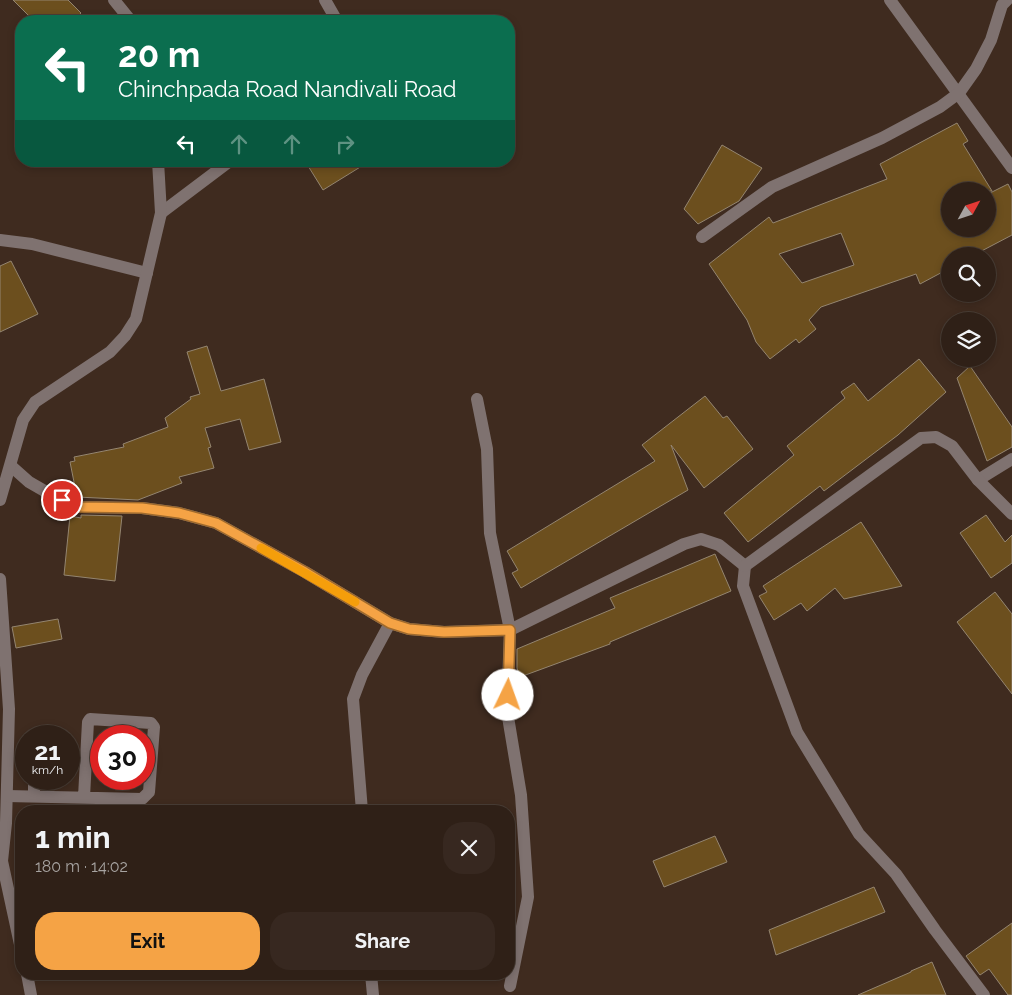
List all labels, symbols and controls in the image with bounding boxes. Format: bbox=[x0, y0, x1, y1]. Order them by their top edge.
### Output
text: 20 m bbox=[118, 34, 200, 75]
icon: left bbox=[35, 35, 100, 100]
text: Chinchpada Road Nandivali Road bbox=[118, 76, 456, 102]
icon: left bbox=[172, 130, 200, 158]
icon: ahead bbox=[225, 130, 253, 158]
icon: ahead bbox=[278, 130, 306, 158]
icon: right bbox=[331, 130, 359, 158]
north arrow bbox=[941, 182, 996, 238]
map controls bbox=[941, 182, 996, 367]
button: search bbox=[941, 247, 996, 302]
button: layers bbox=[941, 312, 996, 367]
pin bbox=[41, 479, 83, 521]
icon: arrive bbox=[48, 486, 76, 514]
position arrow bbox=[481, 668, 533, 720]
speed limit sign: 30 bbox=[90, 725, 155, 790]
text: 21 bbox=[34, 736, 61, 766]
text: km/h bbox=[32, 763, 63, 777]
text: 1 min bbox=[35, 820, 111, 855]
button: close bbox=[443, 822, 495, 874]
text: 180 m · 14:02 bbox=[35, 857, 128, 876]
button: Exit bbox=[35, 912, 260, 970]
button: Share bbox=[270, 912, 495, 970]

